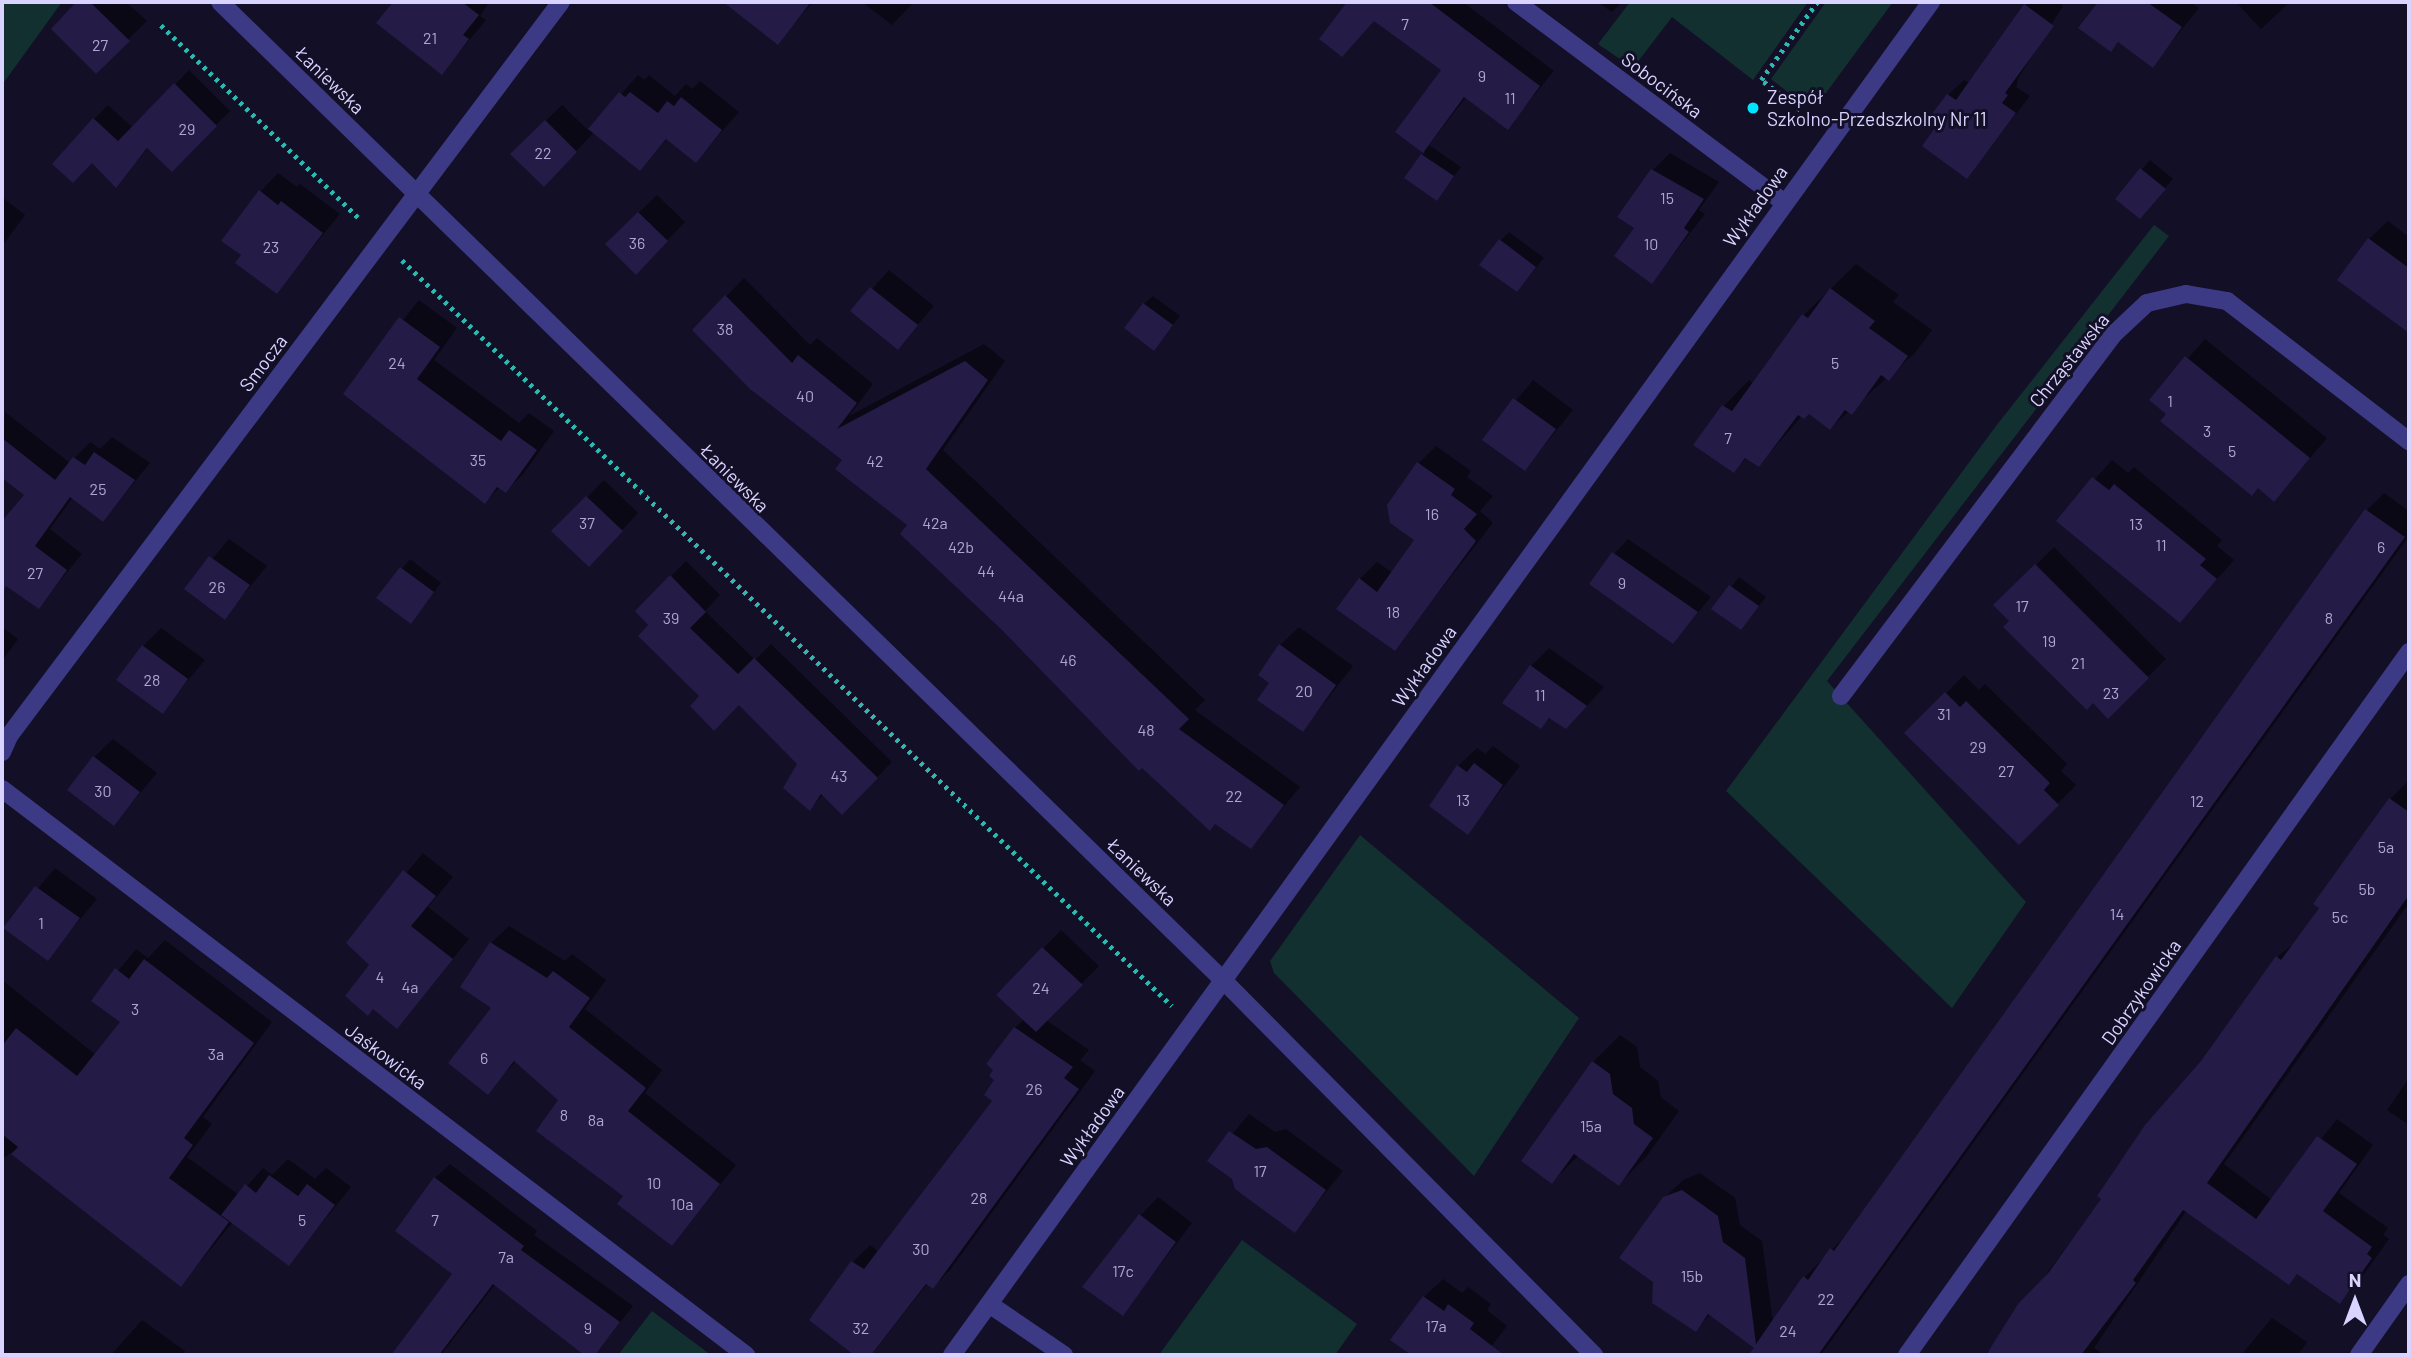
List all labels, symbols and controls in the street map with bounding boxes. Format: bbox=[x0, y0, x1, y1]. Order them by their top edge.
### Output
house number: 7 bbox=[1401, 14, 1409, 34]
house number: 21 bbox=[423, 28, 437, 48]
house number: 27 bbox=[92, 35, 108, 55]
street label: Łaniewska bbox=[291, 41, 369, 119]
street label: Sobocińska bbox=[1617, 47, 1707, 123]
house number: 9 bbox=[1478, 66, 1486, 86]
place label: Zespół Szkolno-Przedszkolny Nr 11 bbox=[1767, 86, 1987, 130]
house number: 11 bbox=[1504, 88, 1516, 108]
marker: Zespół Szkolno-Przedszkolny Nr 11 bbox=[1745, 100, 1761, 116]
house number: 29 bbox=[179, 119, 195, 139]
house number: 22 bbox=[534, 143, 552, 163]
street label: Wykładowa bbox=[1718, 161, 1792, 251]
house number: 15 bbox=[1660, 188, 1674, 208]
house number: 36 bbox=[629, 233, 645, 253]
house number: 10 bbox=[1644, 234, 1658, 254]
house number: 23 bbox=[263, 237, 279, 257]
street label: Chrząstawska bbox=[2024, 309, 2114, 411]
house number: 38 bbox=[717, 319, 733, 339]
street label: Smocza bbox=[234, 330, 292, 396]
house number: 24 bbox=[388, 353, 406, 373]
house number: 5 bbox=[1831, 353, 1839, 373]
house number: 40 bbox=[796, 386, 814, 406]
house number: 1 bbox=[2167, 391, 2173, 411]
house number: 3 bbox=[2203, 421, 2211, 441]
house number: 7 bbox=[1724, 428, 1732, 448]
street label: Łaniewska bbox=[696, 439, 774, 517]
house number: 5 bbox=[2228, 441, 2236, 461]
house number: 35 bbox=[470, 450, 486, 470]
house number: 42 bbox=[866, 451, 884, 471]
house number: 25 bbox=[90, 479, 106, 499]
house number: 16 bbox=[1425, 504, 1439, 524]
house number: 37 bbox=[579, 513, 595, 533]
house number: 42a bbox=[922, 513, 948, 533]
house number: 13 bbox=[2129, 514, 2143, 534]
house number: 11 bbox=[2155, 535, 2167, 555]
house number: 42b bbox=[948, 537, 974, 557]
house number: 6 bbox=[2377, 537, 2385, 557]
house number: 44 bbox=[977, 561, 995, 581]
house number: 27 bbox=[27, 563, 43, 583]
house number: 9 bbox=[1618, 573, 1626, 593]
house number: 26 bbox=[209, 577, 225, 597]
house number: 44a bbox=[998, 586, 1024, 606]
house number: 17 bbox=[2015, 596, 2029, 616]
house number: 18 bbox=[1386, 602, 1400, 622]
house number: 39 bbox=[663, 608, 679, 628]
house number: 8 bbox=[2325, 608, 2333, 628]
street label: Wykładowa bbox=[1387, 621, 1461, 711]
house number: 19 bbox=[2042, 631, 2056, 651]
house number: 46 bbox=[1059, 650, 1077, 670]
house number: 21 bbox=[2071, 653, 2085, 673]
house number: 28 bbox=[144, 670, 160, 690]
house number: 20 bbox=[1295, 681, 1313, 701]
house number: 23 bbox=[2103, 683, 2119, 703]
house number: 11 bbox=[1534, 685, 1546, 705]
house number: 31 bbox=[1937, 704, 1951, 724]
house number: 48 bbox=[1137, 720, 1155, 740]
house number: 29 bbox=[1970, 737, 1986, 757]
house number: 27 bbox=[1998, 761, 2014, 781]
house number: 43 bbox=[830, 766, 848, 786]
house number: 30 bbox=[94, 781, 112, 801]
house number: 22 bbox=[1225, 786, 1243, 806]
house number: 13 bbox=[1456, 790, 1470, 810]
house number: 12 bbox=[2190, 791, 2204, 811]
street label: Łaniewska bbox=[1103, 833, 1181, 911]
house number: 5a bbox=[2378, 837, 2394, 857]
house number: 5b bbox=[2359, 879, 2375, 899]
house number: 14 bbox=[2110, 904, 2124, 924]
house number: 5c bbox=[2332, 907, 2348, 927]
house number: 1 bbox=[38, 913, 44, 933]
street label: Dobrzykowicka bbox=[2096, 935, 2186, 1049]
house number: 4 bbox=[376, 967, 384, 987]
house number: 4a bbox=[402, 977, 418, 997]
house number: 24 bbox=[1032, 978, 1050, 998]
house number: 3 bbox=[131, 999, 139, 1019]
street label: Jaśkowicka bbox=[341, 1018, 431, 1094]
house number: 3a bbox=[208, 1044, 224, 1064]
house number: 6 bbox=[480, 1048, 488, 1068]
house number: 26 bbox=[1026, 1079, 1042, 1099]
street label: Wykładowa bbox=[1055, 1081, 1129, 1171]
house number: 8 bbox=[560, 1105, 568, 1125]
house number: 8a bbox=[588, 1110, 604, 1130]
house number: 15a bbox=[1580, 1116, 1602, 1136]
house number: 17 bbox=[1253, 1161, 1267, 1181]
house number: 10 bbox=[647, 1173, 661, 1193]
house number: 28 bbox=[971, 1188, 987, 1208]
house number: 10a bbox=[671, 1194, 693, 1214]
house number: 5 bbox=[298, 1210, 306, 1230]
house number: 7 bbox=[431, 1210, 439, 1230]
house number: 30 bbox=[912, 1239, 930, 1259]
house number: 7a bbox=[498, 1247, 514, 1267]
house number: 17c bbox=[1112, 1261, 1134, 1281]
house number: 15b bbox=[1681, 1266, 1703, 1286]
north arrow bbox=[2320, 1266, 2390, 1336]
text: N bbox=[2349, 1268, 2361, 1291]
house number: 22 bbox=[1817, 1289, 1835, 1309]
house number: 17a bbox=[1425, 1316, 1447, 1336]
house number: 9 bbox=[584, 1318, 592, 1338]
house number: 32 bbox=[853, 1318, 869, 1338]
house number: 24 bbox=[1779, 1321, 1797, 1341]

